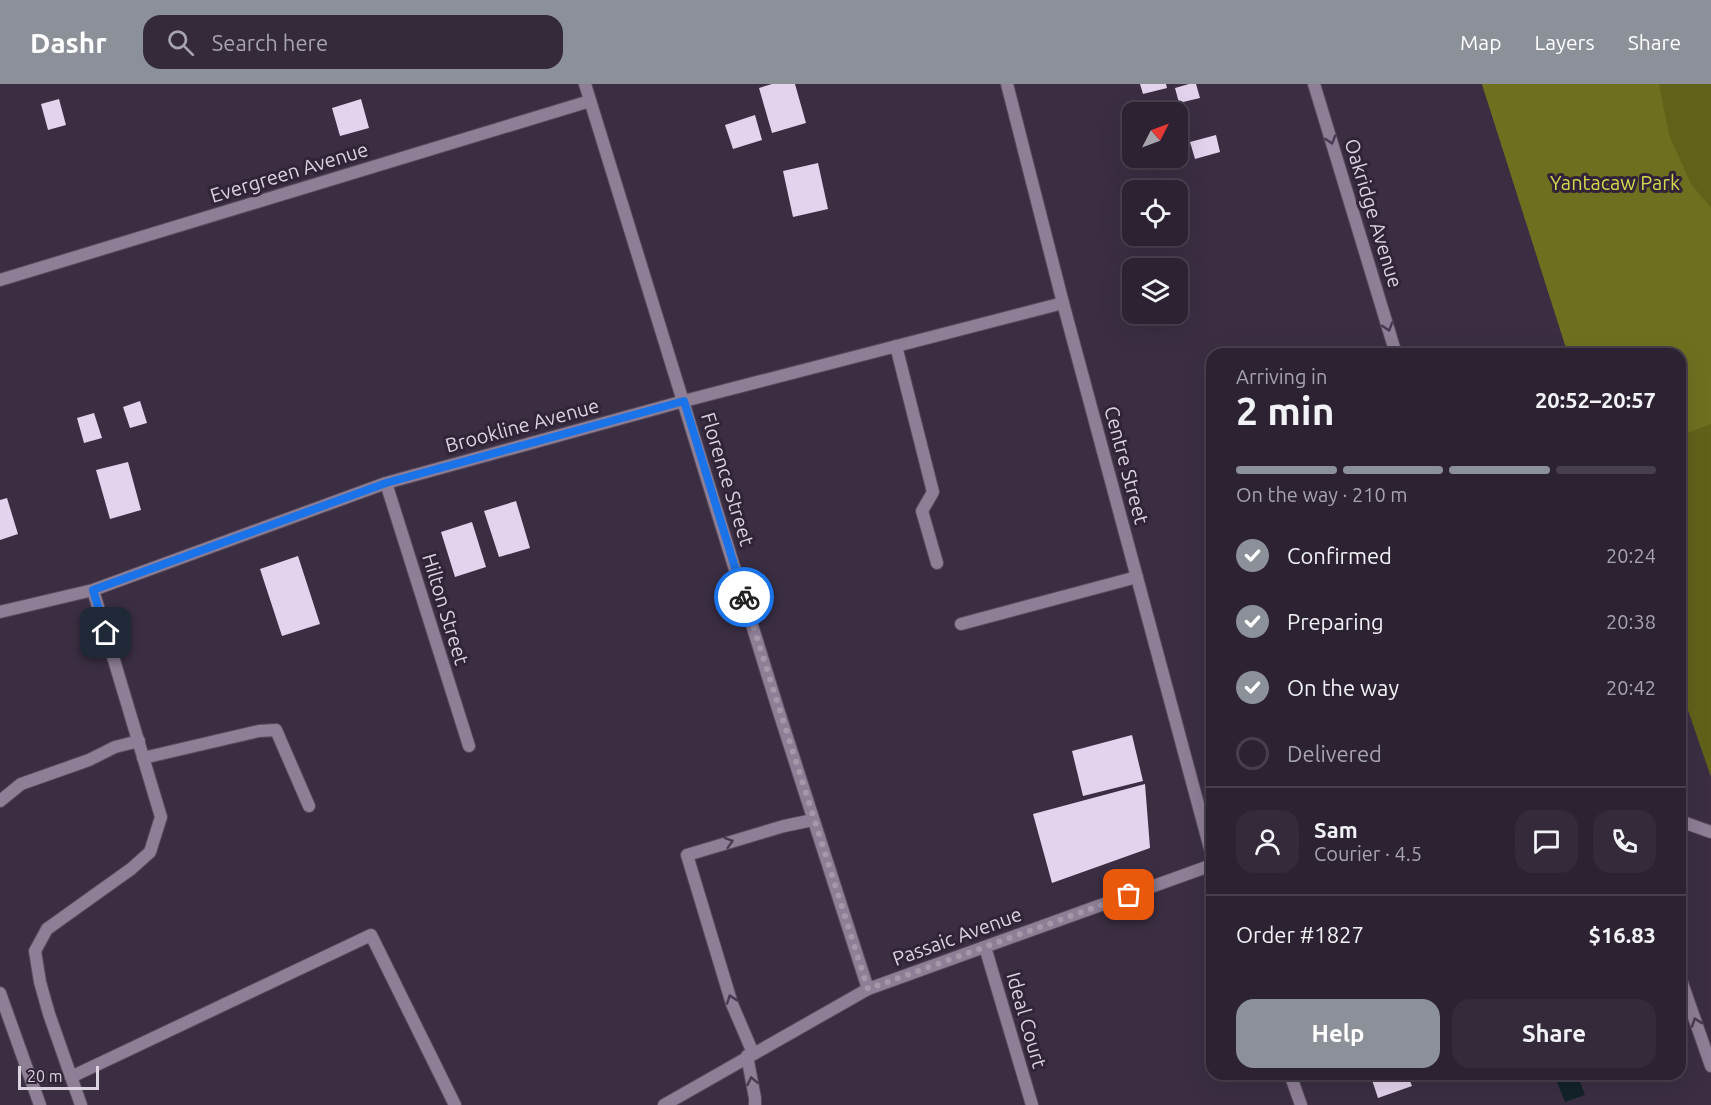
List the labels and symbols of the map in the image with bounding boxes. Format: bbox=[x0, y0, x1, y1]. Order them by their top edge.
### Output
north arrow bbox=[1122, 102, 1188, 168]
one-way arrow bbox=[1324, 134, 1336, 145]
street label: Oakridge Avenue bbox=[1340, 136, 1408, 290]
street label: Evergreen Avenue bbox=[207, 137, 371, 207]
park label: Yantacaw Park bbox=[1550, 171, 1680, 194]
one-way arrow bbox=[1381, 321, 1393, 332]
street label: Brookline Avenue bbox=[443, 393, 601, 457]
street label: Centre Street bbox=[1100, 403, 1154, 527]
street label: Florence Street bbox=[697, 410, 759, 549]
street label: Hilton Street bbox=[418, 550, 474, 668]
courier bbox=[714, 567, 774, 627]
pin bbox=[80, 607, 131, 658]
one-way arrow bbox=[723, 837, 734, 850]
pin bbox=[1103, 869, 1154, 920]
street label: Passaic Avenue bbox=[889, 902, 1025, 970]
street label: Ideal Court bbox=[1002, 969, 1052, 1071]
one-way arrow bbox=[726, 994, 738, 1005]
one-way arrow bbox=[1690, 1017, 1703, 1028]
scale bar bbox=[18, 1063, 99, 1090]
one-way arrow bbox=[746, 1076, 759, 1086]

